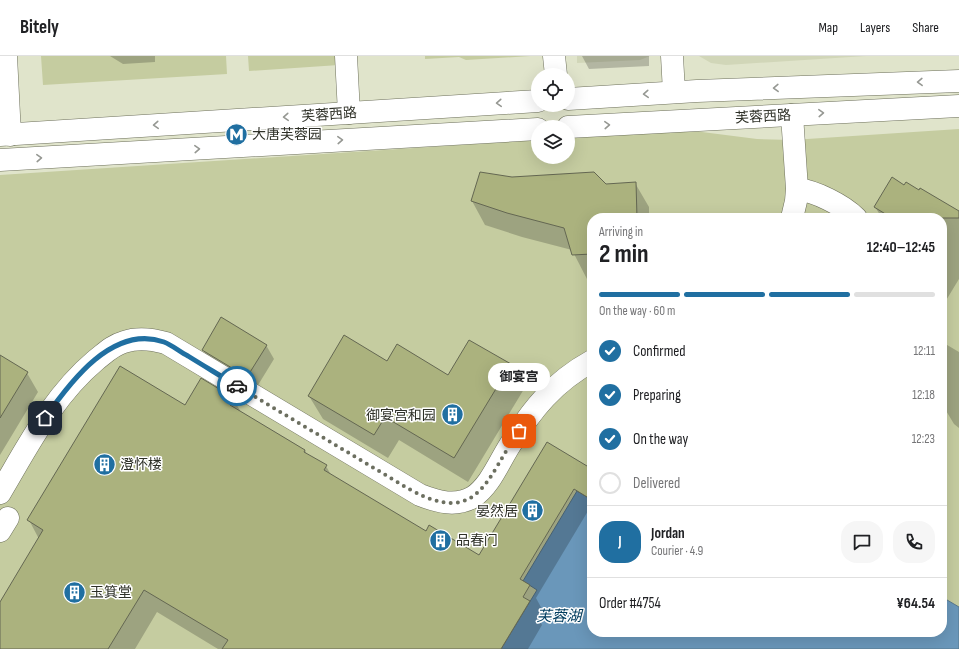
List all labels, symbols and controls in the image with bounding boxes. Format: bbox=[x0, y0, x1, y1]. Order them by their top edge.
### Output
text: Bitely bbox=[20, 16, 59, 39]
text: Map bbox=[818, 19, 838, 36]
text: Layers bbox=[860, 19, 890, 36]
text: Share bbox=[912, 19, 939, 36]
map controls bbox=[531, 68, 575, 164]
button: locate bbox=[531, 68, 575, 112]
one-way arrow bbox=[917, 78, 923, 86]
one-way arrow bbox=[773, 83, 779, 92]
one-way arrow bbox=[643, 90, 649, 98]
one-way arrow bbox=[496, 99, 502, 108]
street label: 芙蓉西路 bbox=[301, 104, 358, 125]
street label: 芙蓉西路 bbox=[735, 107, 791, 126]
one-way arrow bbox=[818, 109, 824, 118]
one-way arrow bbox=[282, 113, 288, 121]
button: layers bbox=[531, 120, 575, 164]
one-way arrow bbox=[153, 121, 159, 130]
metro station icon: 大唐芙蓉园 bbox=[224, 121, 250, 147]
one-way arrow bbox=[604, 121, 610, 129]
place label: 大唐芙蓉园 bbox=[252, 126, 322, 143]
one-way arrow bbox=[337, 136, 343, 145]
one-way arrow bbox=[194, 144, 200, 153]
one-way arrow bbox=[36, 153, 42, 162]
text: Arriving in bbox=[599, 224, 643, 240]
text: 12:40–12:45 bbox=[867, 238, 935, 257]
text: 2 min bbox=[599, 239, 649, 270]
text: On the way · 60 m bbox=[599, 303, 675, 319]
icon: check bbox=[599, 340, 621, 362]
text: Confirmed bbox=[633, 342, 686, 361]
text: 12:11 bbox=[913, 343, 935, 359]
callout: 御宴宫 bbox=[488, 363, 550, 391]
courier bbox=[217, 366, 257, 406]
text: 御宴宫 bbox=[499, 369, 539, 385]
icon: car bbox=[226, 375, 248, 397]
icon: check bbox=[599, 384, 621, 406]
text: Preparing bbox=[633, 386, 681, 405]
text: 12:18 bbox=[912, 387, 935, 403]
pin bbox=[28, 401, 62, 435]
building icon: 御宴宫和园 bbox=[439, 402, 465, 428]
icon: home bbox=[34, 407, 56, 429]
place label: 御宴宫和园 bbox=[366, 407, 436, 424]
pin bbox=[502, 414, 536, 448]
icon: bag bbox=[508, 420, 530, 442]
icon: check bbox=[599, 428, 621, 450]
text: On the way bbox=[633, 430, 688, 449]
text: 12:23 bbox=[912, 431, 935, 447]
building icon: 澄怀楼 bbox=[92, 451, 118, 477]
place label: 澄怀楼 bbox=[120, 456, 162, 473]
text: Delivered bbox=[633, 474, 680, 493]
building icon: 晏然居 bbox=[520, 498, 546, 524]
place label: 晏然居 bbox=[476, 503, 518, 520]
button: chat bbox=[841, 521, 883, 563]
button: phone bbox=[893, 521, 935, 563]
text: Jordan bbox=[651, 524, 685, 543]
building icon: 品春门 bbox=[428, 527, 454, 553]
place label: 品春门 bbox=[456, 532, 498, 549]
text: J bbox=[618, 532, 622, 551]
text: Courier · 4.9 bbox=[651, 543, 703, 559]
building icon: 玉箕堂 bbox=[62, 579, 88, 605]
place label: 玉箕堂 bbox=[90, 584, 132, 601]
text: Order #4754 bbox=[599, 594, 661, 613]
text: ¥64.54 bbox=[896, 594, 935, 613]
water label: 芙蓉湖 bbox=[536, 607, 583, 626]

